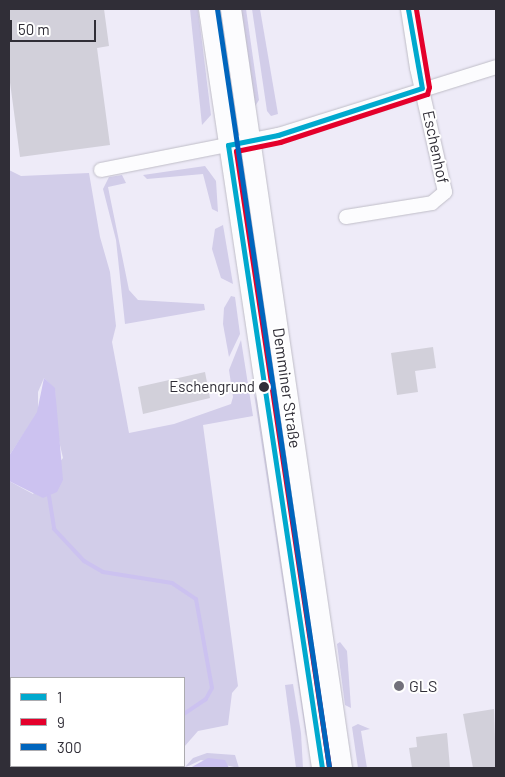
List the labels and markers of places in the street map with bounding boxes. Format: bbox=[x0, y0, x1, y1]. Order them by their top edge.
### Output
place label: Eschengrund bbox=[169, 378, 255, 396]
marker: Eschengrund bbox=[259, 382, 269, 392]
place label: GLS bbox=[409, 676, 437, 696]
marker: GLS bbox=[393, 680, 405, 692]

